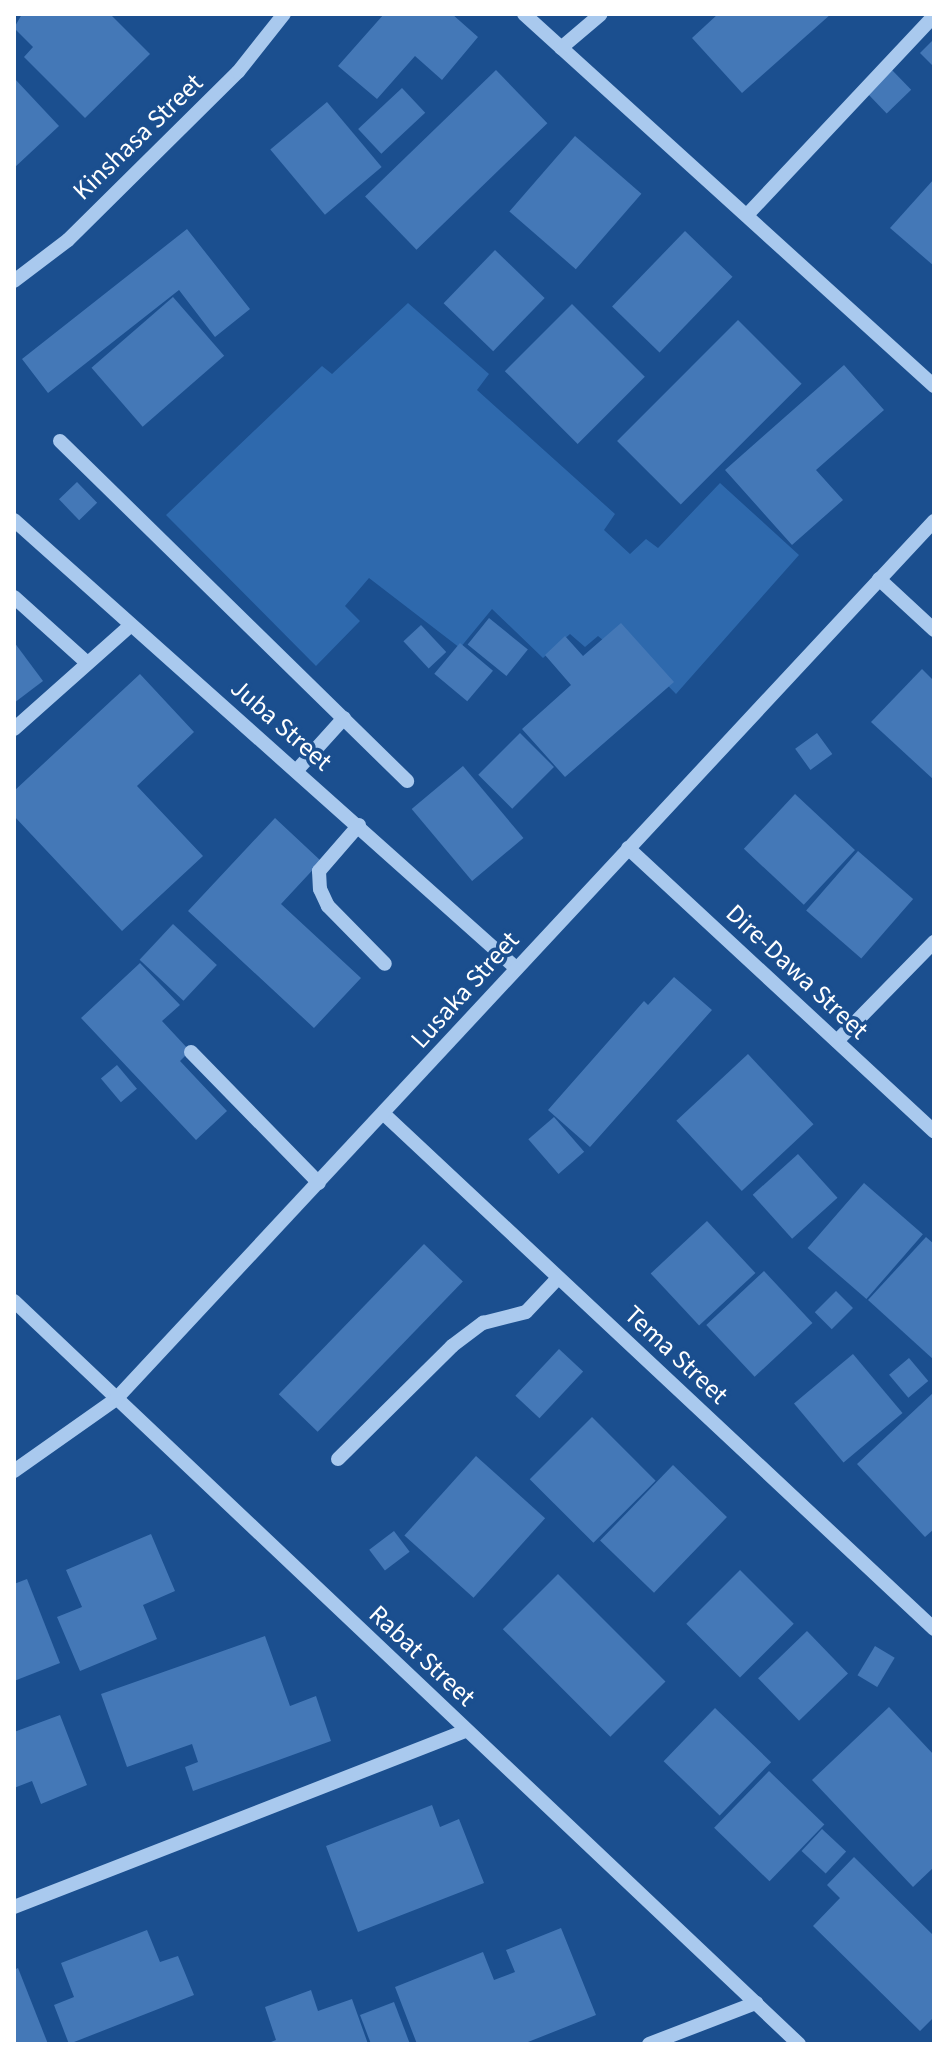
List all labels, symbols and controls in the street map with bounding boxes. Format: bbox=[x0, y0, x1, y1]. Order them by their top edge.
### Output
street label: Kinshasa Street bbox=[67, 67, 209, 207]
street label: Juba Street bbox=[224, 673, 338, 777]
street label: Dire-Dawa Street bbox=[719, 898, 875, 1046]
street label: Lusaka Street bbox=[404, 925, 526, 1055]
street label: Tema Street bbox=[618, 1299, 734, 1411]
street label: Rabat Street bbox=[362, 1599, 482, 1713]

